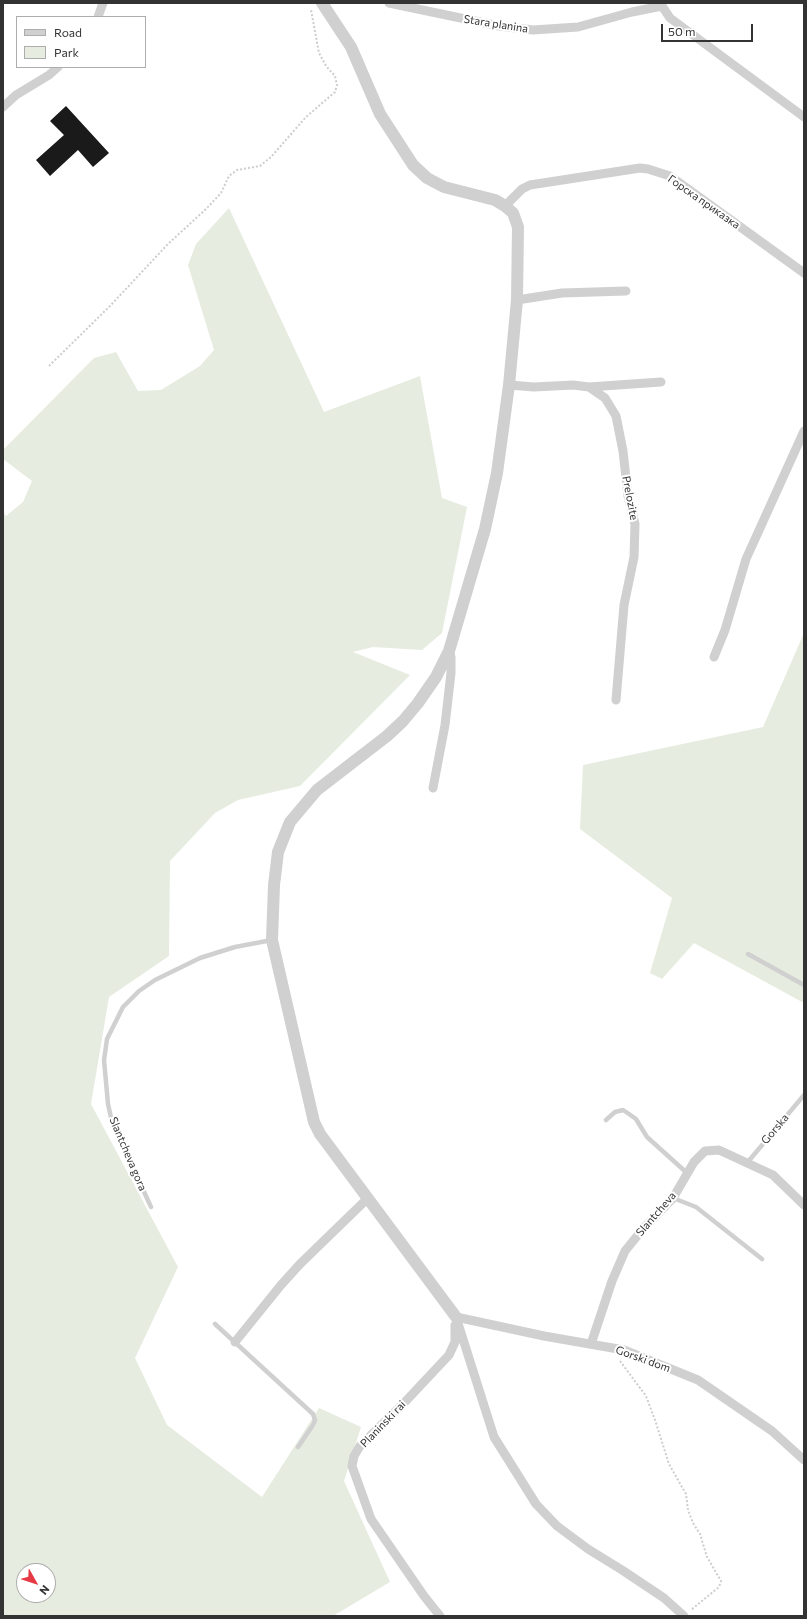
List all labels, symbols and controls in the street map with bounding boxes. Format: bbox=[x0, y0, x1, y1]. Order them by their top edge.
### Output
street label: Stara planina bbox=[463, 12, 529, 36]
legend bbox=[16, 16, 146, 68]
scale bar bbox=[663, 16, 755, 42]
text: 50 m bbox=[668, 24, 696, 38]
text: Road bbox=[54, 25, 82, 39]
text: Park bbox=[54, 45, 79, 59]
street label: Горска приказка bbox=[665, 172, 743, 232]
street label: Prelozite bbox=[619, 475, 641, 521]
street label: Gorska bbox=[759, 1111, 791, 1147]
street label: Slantcheva gora bbox=[106, 1115, 150, 1193]
street label: Slantcheva bbox=[633, 1189, 679, 1239]
street label: Gorski dom bbox=[614, 1343, 672, 1375]
street label: Planinski rai bbox=[358, 1398, 408, 1450]
north arrow bbox=[16, 1563, 56, 1603]
text: N bbox=[37, 1583, 53, 1598]

